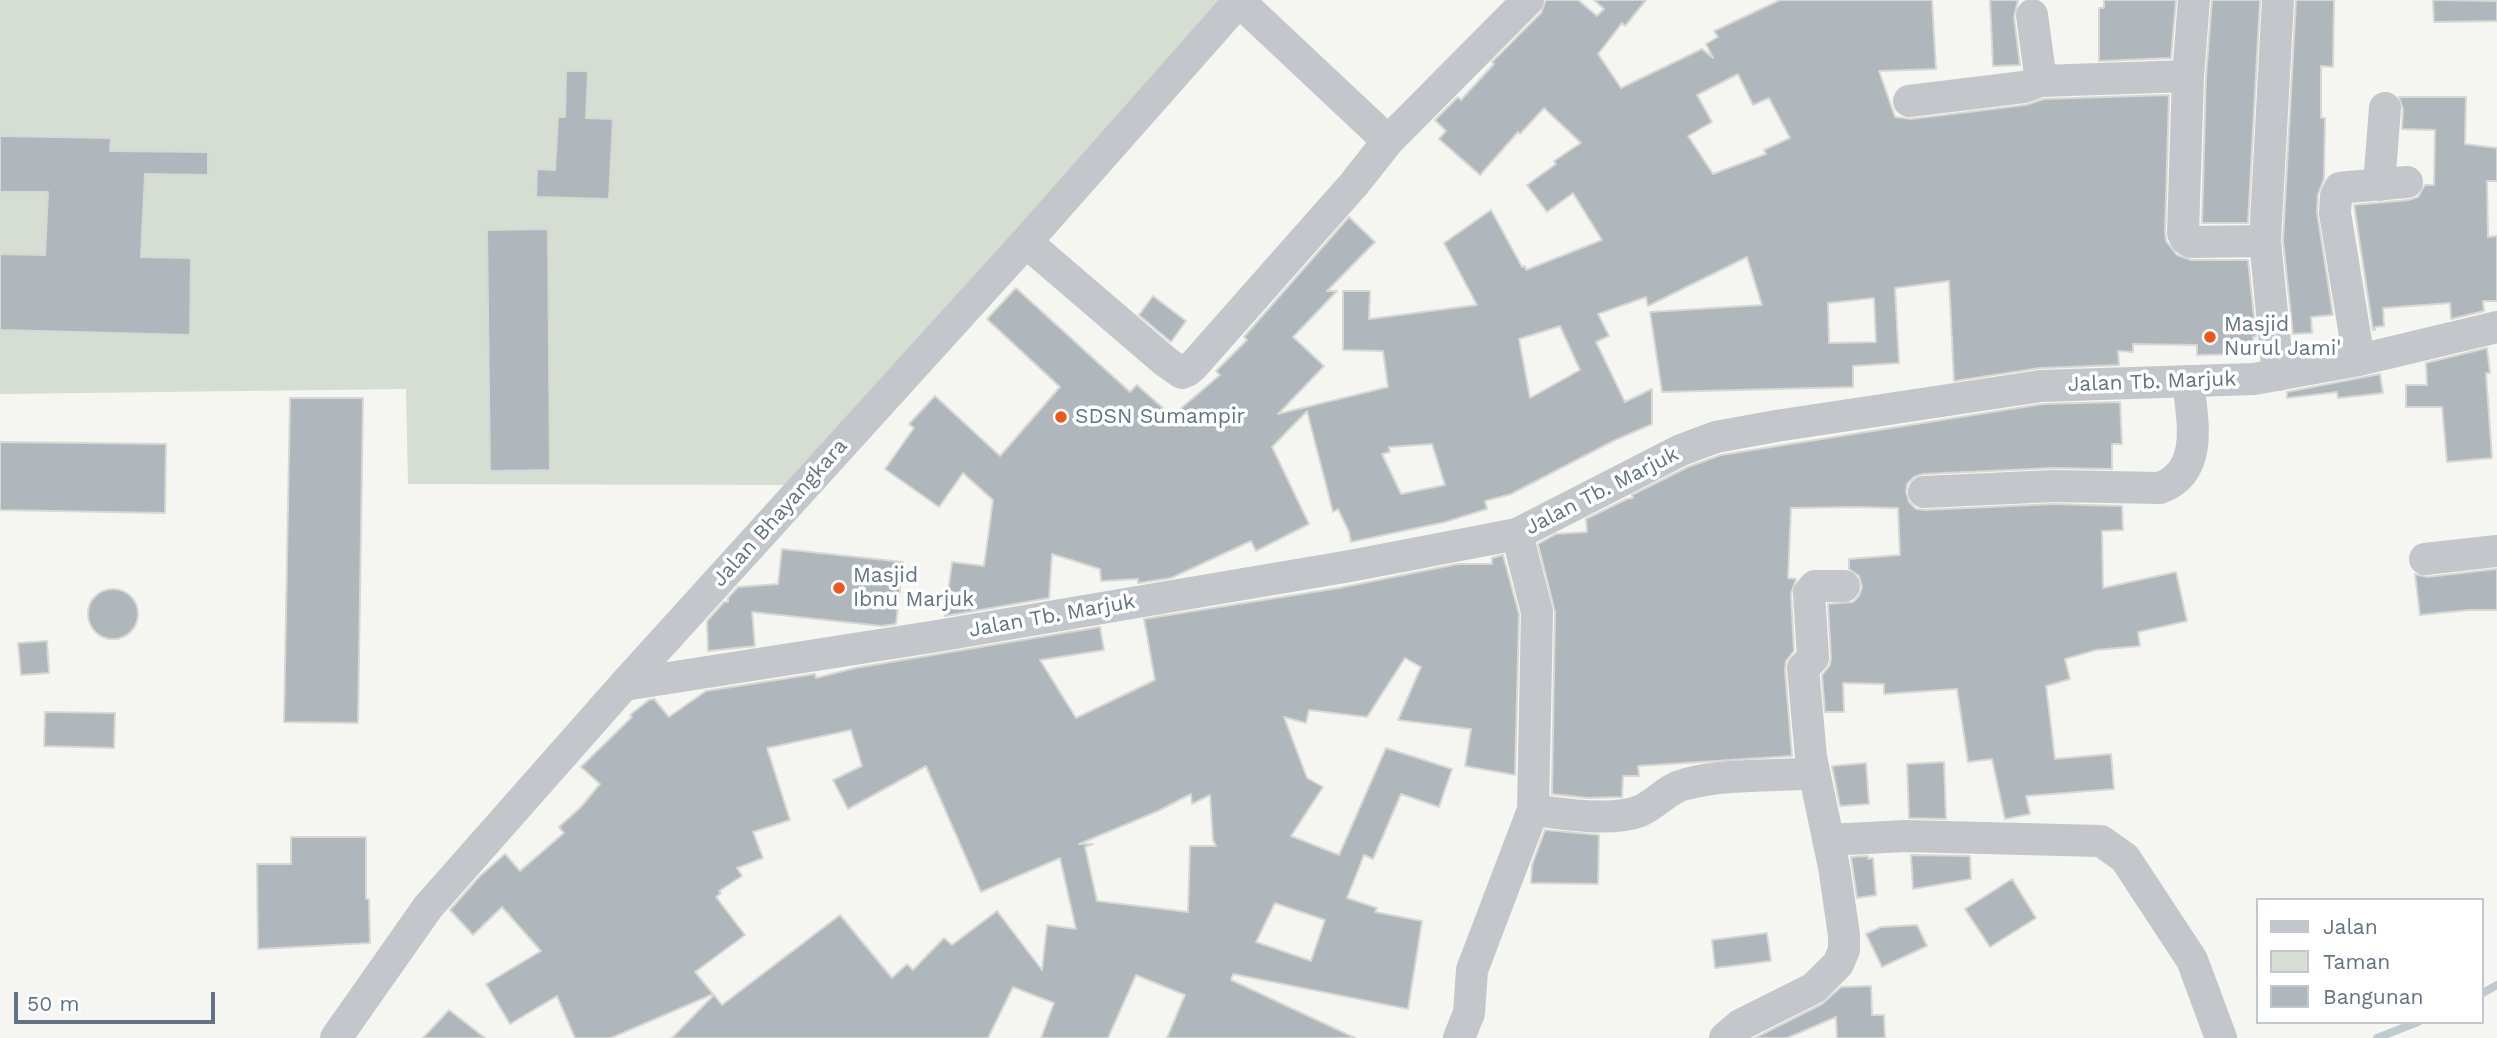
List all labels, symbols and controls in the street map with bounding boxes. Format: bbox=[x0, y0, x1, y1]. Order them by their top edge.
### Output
place label: Masjid Nurul Jami' bbox=[2224, 312, 2341, 362]
marker: Masjid Nurul Jami' bbox=[2202, 329, 2218, 345]
street label: Jalan Tb. Marjuk bbox=[2067, 366, 2237, 398]
place label: SDSN Sumampir bbox=[1075, 404, 1245, 430]
marker: SDSN Sumampir bbox=[1053, 409, 1069, 425]
street label: Jalan Bhayangkara bbox=[707, 434, 853, 592]
street label: Jalan Tb. Marjuk bbox=[1521, 442, 1683, 540]
place label: Masjid Ibnu Marjuk bbox=[853, 563, 974, 613]
marker: Masjid Ibnu Marjuk bbox=[831, 580, 847, 596]
street label: Jalan Tb. Marjuk bbox=[967, 589, 1137, 643]
legend bbox=[2256, 898, 2483, 1024]
text: Jalan bbox=[2323, 914, 2378, 939]
text: Taman bbox=[2323, 949, 2390, 974]
scale bar bbox=[18, 978, 219, 1022]
text: Bangunan bbox=[2323, 984, 2424, 1009]
text: 50 m bbox=[27, 991, 79, 1016]

